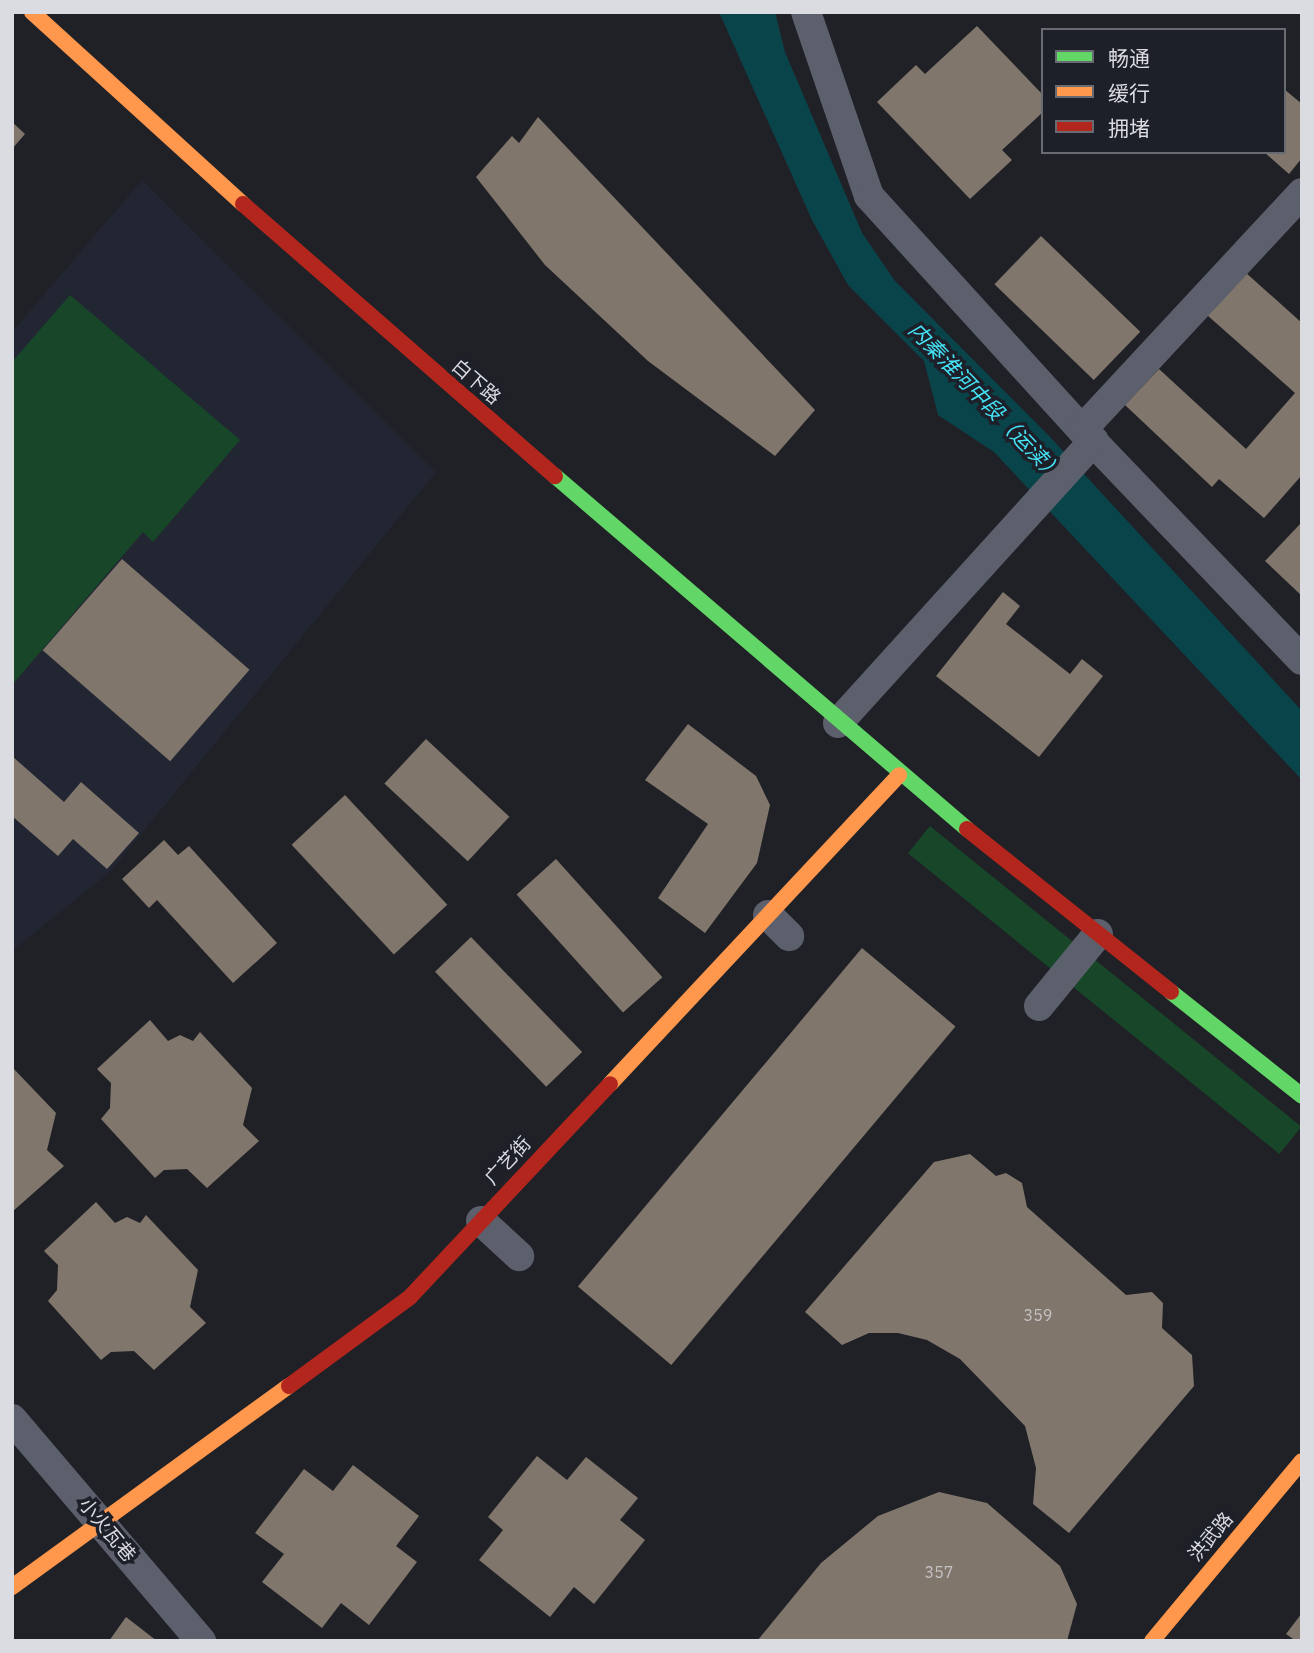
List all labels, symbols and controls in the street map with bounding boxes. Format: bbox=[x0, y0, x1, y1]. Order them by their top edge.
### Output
legend bbox=[1041, 28, 1286, 154]
text: 畅通 bbox=[1108, 44, 1150, 72]
text: 缓行 bbox=[1108, 79, 1150, 107]
text: 拥堵 bbox=[1108, 114, 1150, 142]
water label: 内秦淮河中段（运渎） bbox=[904, 317, 1068, 485]
street label: 白下路 bbox=[447, 355, 505, 409]
street label: 广艺街 bbox=[480, 1132, 536, 1190]
house number: 359 bbox=[1024, 1305, 1052, 1325]
street label: 小火瓦巷 bbox=[74, 1494, 140, 1566]
street label: 洪武路 bbox=[1184, 1508, 1238, 1566]
house number: 357 bbox=[925, 1562, 953, 1582]

